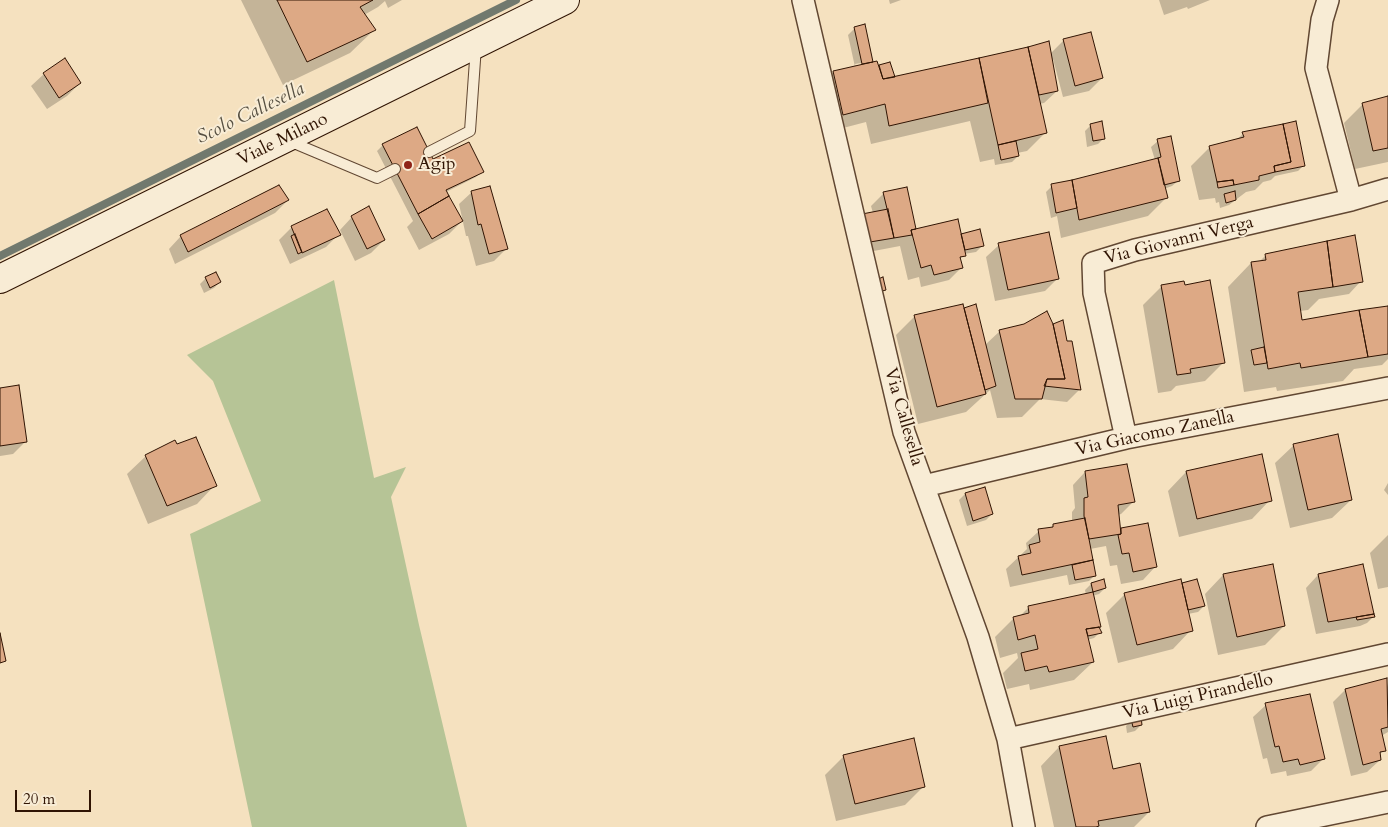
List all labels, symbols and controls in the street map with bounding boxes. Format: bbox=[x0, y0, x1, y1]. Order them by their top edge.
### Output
water label: Scolo Callesella bbox=[193, 78, 309, 150]
street label: Viale Milano bbox=[234, 109, 332, 171]
place label: Agip bbox=[418, 154, 456, 176]
marker: Agip bbox=[402, 159, 414, 171]
street label: Via Giovanni Verga bbox=[1102, 212, 1256, 270]
street label: Via Callesella bbox=[879, 366, 927, 468]
street label: Via Giacomo Zanella bbox=[1074, 407, 1236, 461]
street label: Via Luigi Pirandello bbox=[1121, 669, 1275, 725]
scale bar bbox=[18, 780, 94, 812]
text: 20 m bbox=[23, 789, 55, 809]

